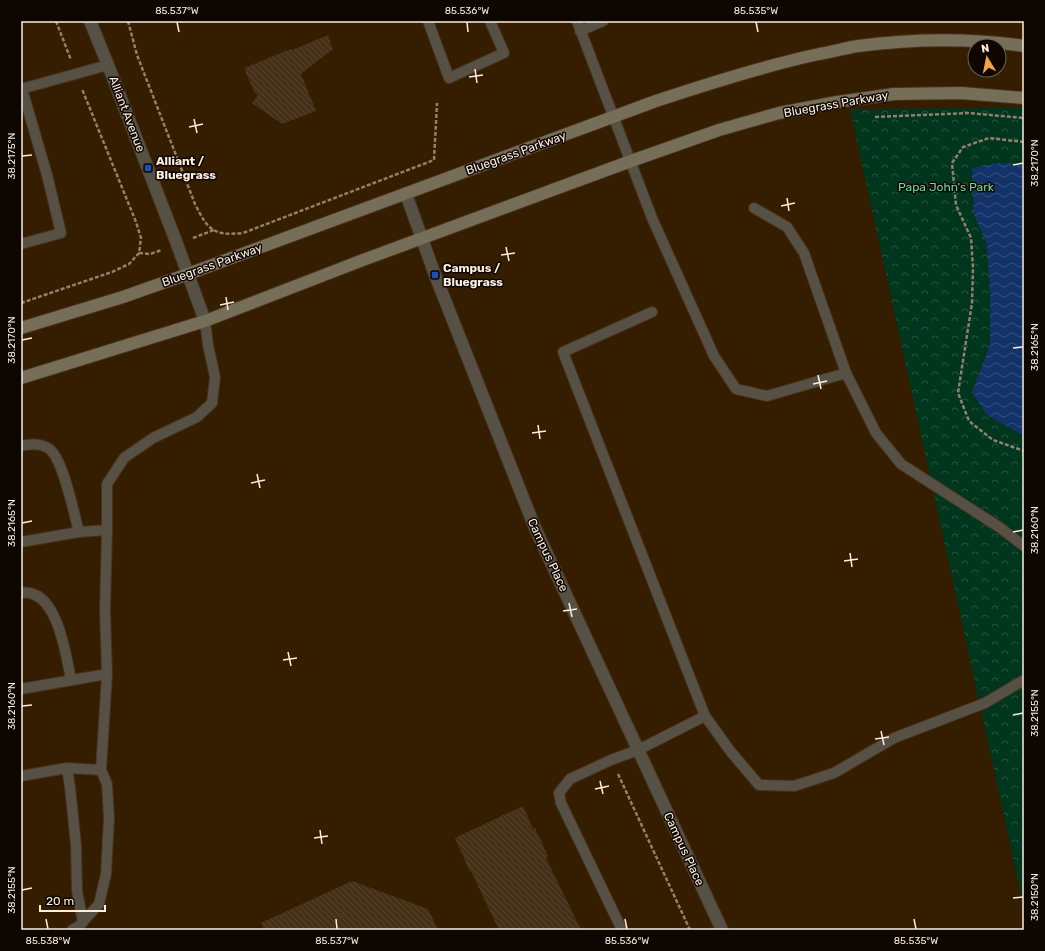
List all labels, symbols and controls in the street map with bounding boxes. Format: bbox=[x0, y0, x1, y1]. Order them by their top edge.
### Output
text: 85.537°W bbox=[155, 5, 199, 17]
text: 85.536°W bbox=[445, 5, 489, 17]
text: 85.535°W bbox=[734, 5, 778, 17]
north arrow bbox=[967, 38, 1007, 78]
text: N bbox=[980, 42, 990, 56]
street label: Alliant Avenue bbox=[106, 74, 148, 154]
street label: Bluegrass Parkway bbox=[783, 88, 890, 120]
street label: Bluegrass Parkway bbox=[464, 128, 568, 178]
text: 38.2175°N bbox=[6, 133, 18, 179]
text: 38.2170°N bbox=[1029, 139, 1041, 187]
place label: Alliant / Bluegrass bbox=[156, 154, 216, 182]
marker: Alliant / Bluegrass bbox=[143, 163, 153, 173]
park label: Papa John's Park bbox=[898, 180, 995, 194]
street label: Bluegrass Parkway bbox=[160, 240, 264, 290]
place label: Campus / Bluegrass bbox=[443, 261, 503, 289]
marker: Campus / Bluegrass bbox=[430, 270, 440, 280]
text: 38.2170°N bbox=[6, 316, 18, 364]
text: 38.2165°N bbox=[1029, 323, 1041, 371]
text: 38.2165°N bbox=[6, 499, 18, 547]
text: 38.2160°N bbox=[1029, 506, 1041, 554]
street label: Campus Place bbox=[525, 516, 571, 594]
text: 38.2160°N bbox=[6, 682, 18, 730]
text: 38.2155°N bbox=[1029, 689, 1041, 737]
street label: Campus Place bbox=[661, 810, 707, 888]
text: 38.2155°N bbox=[6, 866, 18, 914]
text: 38.2150°N bbox=[1029, 873, 1041, 921]
scale bar bbox=[40, 887, 105, 913]
text: 20 m bbox=[46, 894, 74, 908]
text: 85.538°W bbox=[26, 935, 70, 947]
text: 85.537°W bbox=[315, 935, 359, 947]
text: 85.536°W bbox=[605, 935, 649, 947]
text: 85.535°W bbox=[894, 935, 938, 947]

